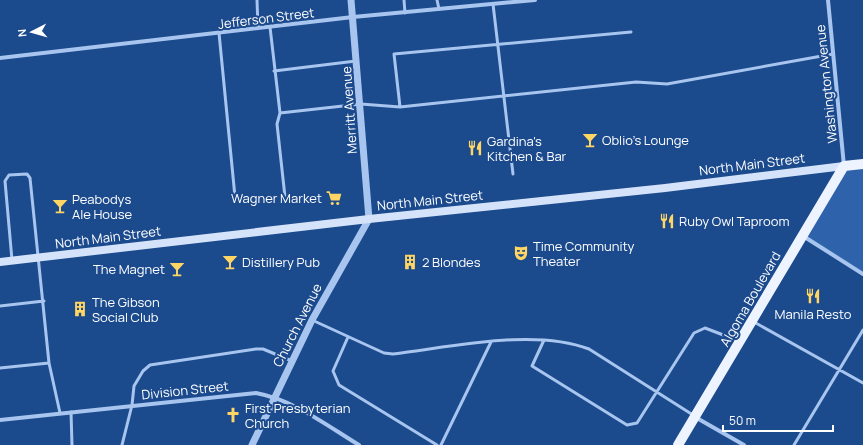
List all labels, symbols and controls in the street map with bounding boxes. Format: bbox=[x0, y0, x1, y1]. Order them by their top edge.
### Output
street label: Jefferson Street bbox=[217, 3, 315, 33]
north arrow bbox=[12, 12, 52, 52]
street label: Washington Avenue bbox=[811, 23, 841, 144]
text: N bbox=[14, 28, 29, 38]
street label: Merritt Avenue bbox=[337, 65, 361, 154]
bar icon: Oblio's Lounge bbox=[581, 131, 599, 149]
place label: Oblio's Lounge bbox=[602, 131, 689, 149]
place label: Gardina's Kitchen & Bar bbox=[487, 132, 567, 165]
restaurant icon: Gardina's Kitchen & Bar bbox=[466, 139, 484, 157]
street label: North Main Street bbox=[698, 149, 806, 179]
street label: North Main Street bbox=[376, 185, 484, 215]
place label: Wagner Market bbox=[231, 189, 322, 207]
supermarket icon: Wagner Market bbox=[325, 189, 343, 207]
place label: Peabodys Ale House bbox=[72, 190, 133, 223]
bar icon: Peabodys Ale House bbox=[51, 197, 69, 215]
restaurant icon: Ruby Owl Taproom bbox=[658, 212, 676, 230]
place label: Ruby Owl Taproom bbox=[679, 212, 789, 230]
street label: North Main Street bbox=[54, 222, 162, 252]
place label: Time Community Theater bbox=[533, 237, 634, 270]
theatre icon: Time Community Theater bbox=[512, 244, 530, 262]
street label: Algoma Boulevard bbox=[715, 248, 785, 350]
bar icon: Distillery Pub bbox=[221, 253, 239, 271]
place label: Distillery Pub bbox=[242, 253, 320, 271]
building icon: 2 Blondes bbox=[401, 253, 419, 271]
place label: 2 Blondes bbox=[422, 253, 481, 271]
place label: The Magnet bbox=[93, 260, 165, 278]
bar icon: The Magnet bbox=[168, 260, 186, 278]
street label: Church Avenue bbox=[268, 280, 326, 370]
restaurant icon: Manila Resto bbox=[804, 287, 822, 305]
place label: The Gibson Social Club bbox=[92, 293, 160, 326]
building icon: The Gibson Social Club bbox=[71, 300, 89, 318]
place label: Manila Resto bbox=[774, 305, 852, 323]
street label: Division Street bbox=[141, 376, 229, 404]
place label: First Presbyterian Church bbox=[245, 399, 350, 432]
church icon: First Presbyterian Church bbox=[224, 406, 242, 424]
scale bar bbox=[723, 407, 833, 433]
text: 50 m bbox=[729, 412, 756, 429]

